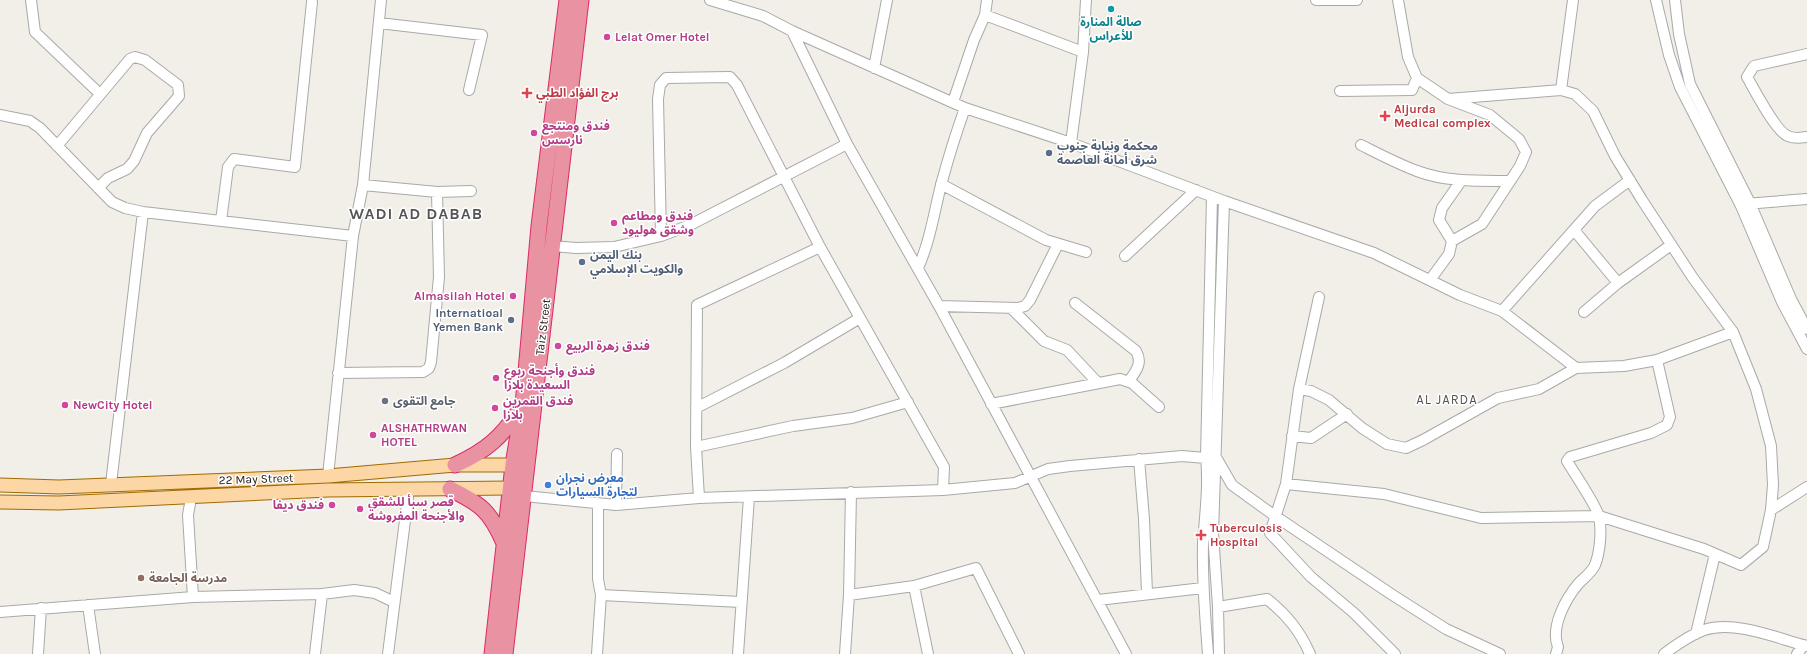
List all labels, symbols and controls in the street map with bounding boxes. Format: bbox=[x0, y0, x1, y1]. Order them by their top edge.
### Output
marker: صالة المنارة للأعراس bbox=[1106, 4, 1116, 14]
place label: صالة المنارة للأعراس bbox=[1080, 15, 1142, 43]
place label: Lelat Omer Hotel bbox=[615, 30, 709, 44]
marker: Lelat Omer Hotel bbox=[602, 32, 612, 42]
place label: برج الفؤاد الطبي bbox=[536, 86, 619, 103]
marker: برج الفؤاد الطبي bbox=[521, 87, 533, 99]
place label: Aljurda Medical complex bbox=[1394, 102, 1491, 130]
marker: Aljurda Medical complex bbox=[1379, 110, 1391, 122]
place label: فندق ومنتجع نارسس bbox=[542, 119, 610, 147]
marker: فندق ومنتجع نارسس bbox=[529, 128, 539, 138]
place label: محكمة ونيابة جنوب شرق أمانة العاصمة bbox=[1057, 139, 1158, 167]
marker: محكمة ونيابة جنوب شرق أمانة العاصمة bbox=[1044, 148, 1054, 158]
district label: WADI AD DABAB bbox=[349, 204, 483, 223]
place label: فندق ومطاعم وشقق هوليود bbox=[622, 209, 694, 237]
marker: فندق ومطاعم وشقق هوليود bbox=[609, 218, 619, 228]
place label: بنك اليمن والكويت الإسلامي bbox=[590, 248, 683, 279]
marker: بنك اليمن والكويت الإسلامي bbox=[577, 257, 587, 267]
place label: Almasilah Hotel bbox=[414, 289, 505, 303]
marker: Almasilah Hotel bbox=[508, 291, 518, 301]
street label: Taiz Street bbox=[533, 298, 553, 356]
place label: Internatioal Yemen Bank bbox=[433, 306, 503, 334]
marker: Internatioal Yemen Bank bbox=[506, 315, 516, 325]
place label: فندق زهرة الربيع bbox=[566, 339, 650, 355]
marker: فندق زهرة الربيع bbox=[553, 341, 563, 351]
place label: فندق وأجنحة ربوع السعيدة بلازا bbox=[504, 363, 595, 392]
marker: فندق وأجنحة ربوع السعيدة بلازا bbox=[491, 373, 501, 383]
district label: AL JARDA bbox=[1416, 392, 1478, 407]
place label: جامع التقوى bbox=[393, 394, 456, 410]
place label: فندق القمرين بلازا bbox=[503, 394, 573, 422]
marker: جامع التقوى bbox=[380, 396, 390, 406]
place label: NewCity Hotel bbox=[73, 398, 152, 412]
marker: NewCity Hotel bbox=[60, 400, 70, 410]
marker: فندق القمرين بلازا bbox=[490, 403, 500, 413]
place label: ALSHATHRWAN HOTEL bbox=[381, 421, 467, 449]
marker: ALSHATHRWAN HOTEL bbox=[368, 430, 378, 440]
street label: 22 May Street bbox=[218, 471, 294, 487]
place label: معرض نجران لتجارة السيارات bbox=[556, 471, 637, 499]
marker: معرض نجران لتجارة السيارات bbox=[543, 480, 553, 490]
place label: قصر سبأ للشقق والأجنحة المفروشة bbox=[368, 494, 465, 523]
place label: فندق ديفا bbox=[273, 498, 324, 512]
marker: فندق ديفا bbox=[327, 500, 337, 510]
marker: قصر سبأ للشقق والأجنحة المفروشة bbox=[355, 504, 365, 514]
place label: Tuberculosis Hospital bbox=[1210, 521, 1282, 549]
marker: Tuberculosis Hospital bbox=[1195, 529, 1207, 541]
place label: مدرسة الجامعة bbox=[149, 571, 227, 585]
marker: مدرسة الجامعة bbox=[136, 573, 146, 583]

